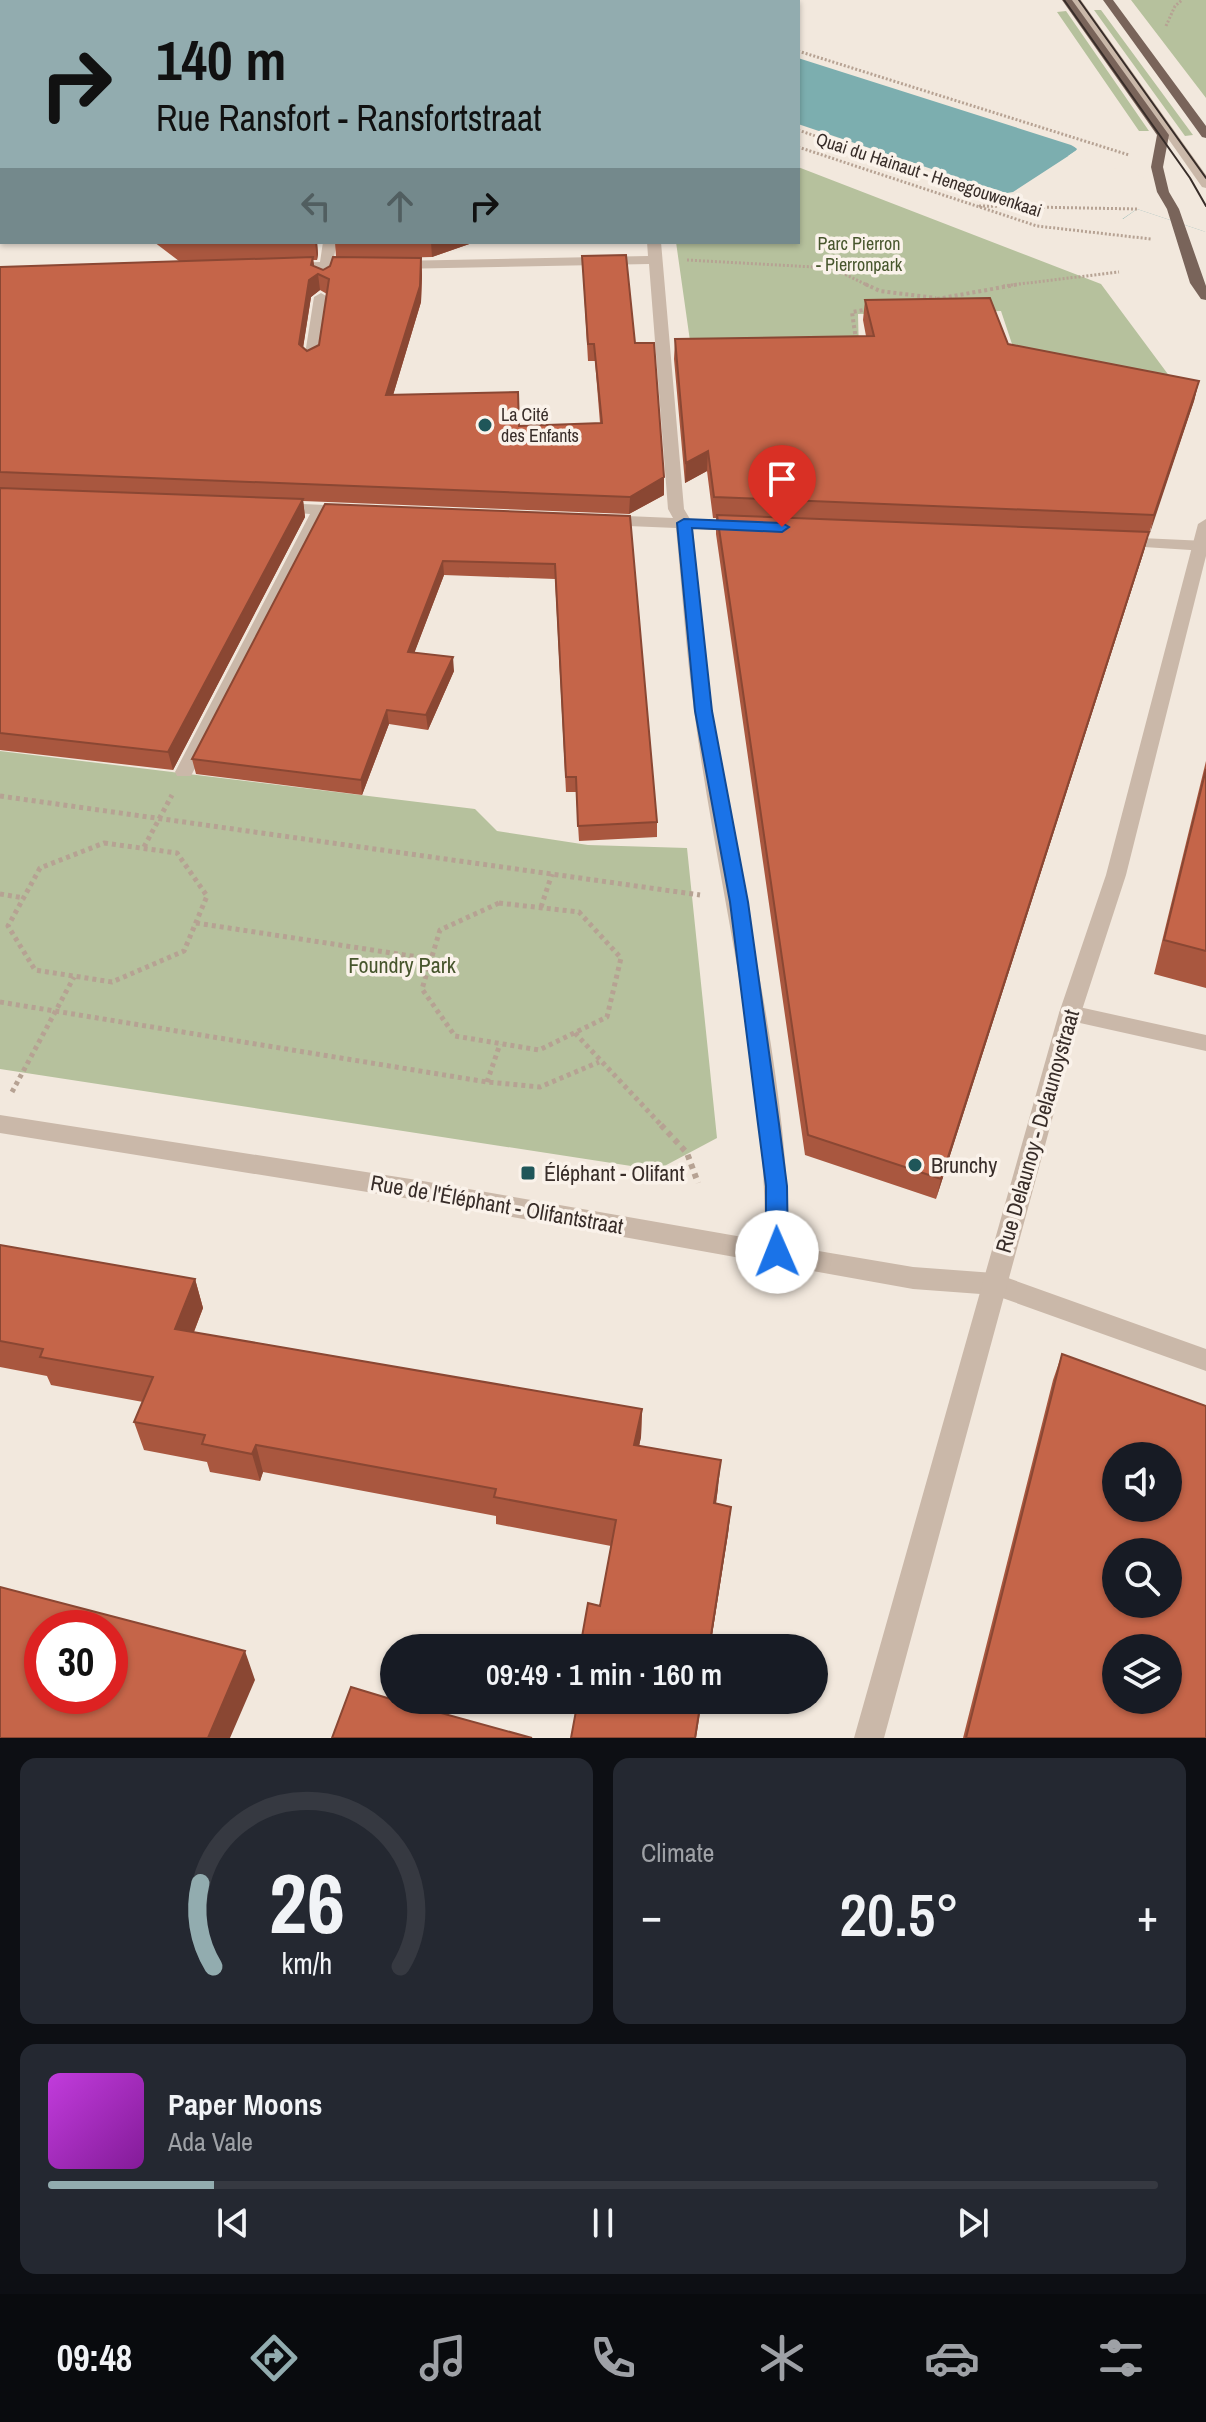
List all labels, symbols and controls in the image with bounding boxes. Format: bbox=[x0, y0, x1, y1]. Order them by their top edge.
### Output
text: 140 m bbox=[156, 22, 286, 97]
icon: right bbox=[24, 32, 128, 136]
text: Rue Ransfort - Ransfortstraat bbox=[156, 94, 542, 142]
street label: Quai du Hainaut - Henegouwenkaai bbox=[813, 126, 1045, 223]
icon: left bbox=[294, 184, 338, 228]
icon: ahead bbox=[378, 184, 422, 228]
icon: right bbox=[462, 184, 506, 228]
park label: Parc Pierron - Pierronpark bbox=[816, 231, 903, 277]
place label: La Cité des Enfants bbox=[501, 402, 579, 448]
marker: La Cité des Enfants bbox=[476, 416, 494, 434]
pin bbox=[748, 445, 816, 527]
icon: arrive bbox=[760, 457, 804, 501]
park label: Foundry Park bbox=[348, 950, 457, 980]
street label: Rue Delaunoy - Delaunoystraat bbox=[988, 1006, 1086, 1256]
place label: Brunchy bbox=[931, 1150, 997, 1180]
marker: Brunchy bbox=[906, 1156, 924, 1174]
place label: Éléphant - Olifant bbox=[544, 1158, 684, 1188]
marker: Éléphant - Olifant bbox=[519, 1164, 537, 1182]
street label: Rue de l'Éléphant - Olifantstraat bbox=[368, 1167, 626, 1241]
position arrow bbox=[735, 1210, 819, 1294]
map controls bbox=[1102, 1442, 1182, 1714]
button: sound bbox=[1102, 1442, 1182, 1522]
button: search bbox=[1102, 1538, 1182, 1618]
speed limit sign: 30 bbox=[24, 1610, 128, 1714]
button: layers bbox=[1102, 1634, 1182, 1714]
text: 09:49 · 1 min · 160 m bbox=[486, 1654, 722, 1694]
text: Climate bbox=[641, 1835, 714, 1870]
text: 26 bbox=[269, 1847, 344, 1959]
text: 20.5° bbox=[840, 1874, 959, 1955]
text: − bbox=[641, 1885, 662, 1945]
text: + bbox=[1137, 1885, 1158, 1945]
text: km/h bbox=[281, 1944, 332, 1983]
text: Paper Moons bbox=[168, 2084, 322, 2124]
text: Ada Vale bbox=[168, 2124, 253, 2159]
icon: previous bbox=[211, 2201, 255, 2245]
icon: pause bbox=[581, 2201, 625, 2245]
icon: next bbox=[951, 2201, 995, 2245]
icon: directions bbox=[246, 2330, 302, 2386]
icon: music bbox=[415, 2330, 471, 2386]
icon: phone bbox=[585, 2330, 641, 2386]
icon: climate bbox=[754, 2330, 810, 2386]
icon: car bbox=[924, 2330, 980, 2386]
icon: filters bbox=[1093, 2330, 1149, 2386]
text: 09:48 bbox=[57, 2334, 132, 2382]

